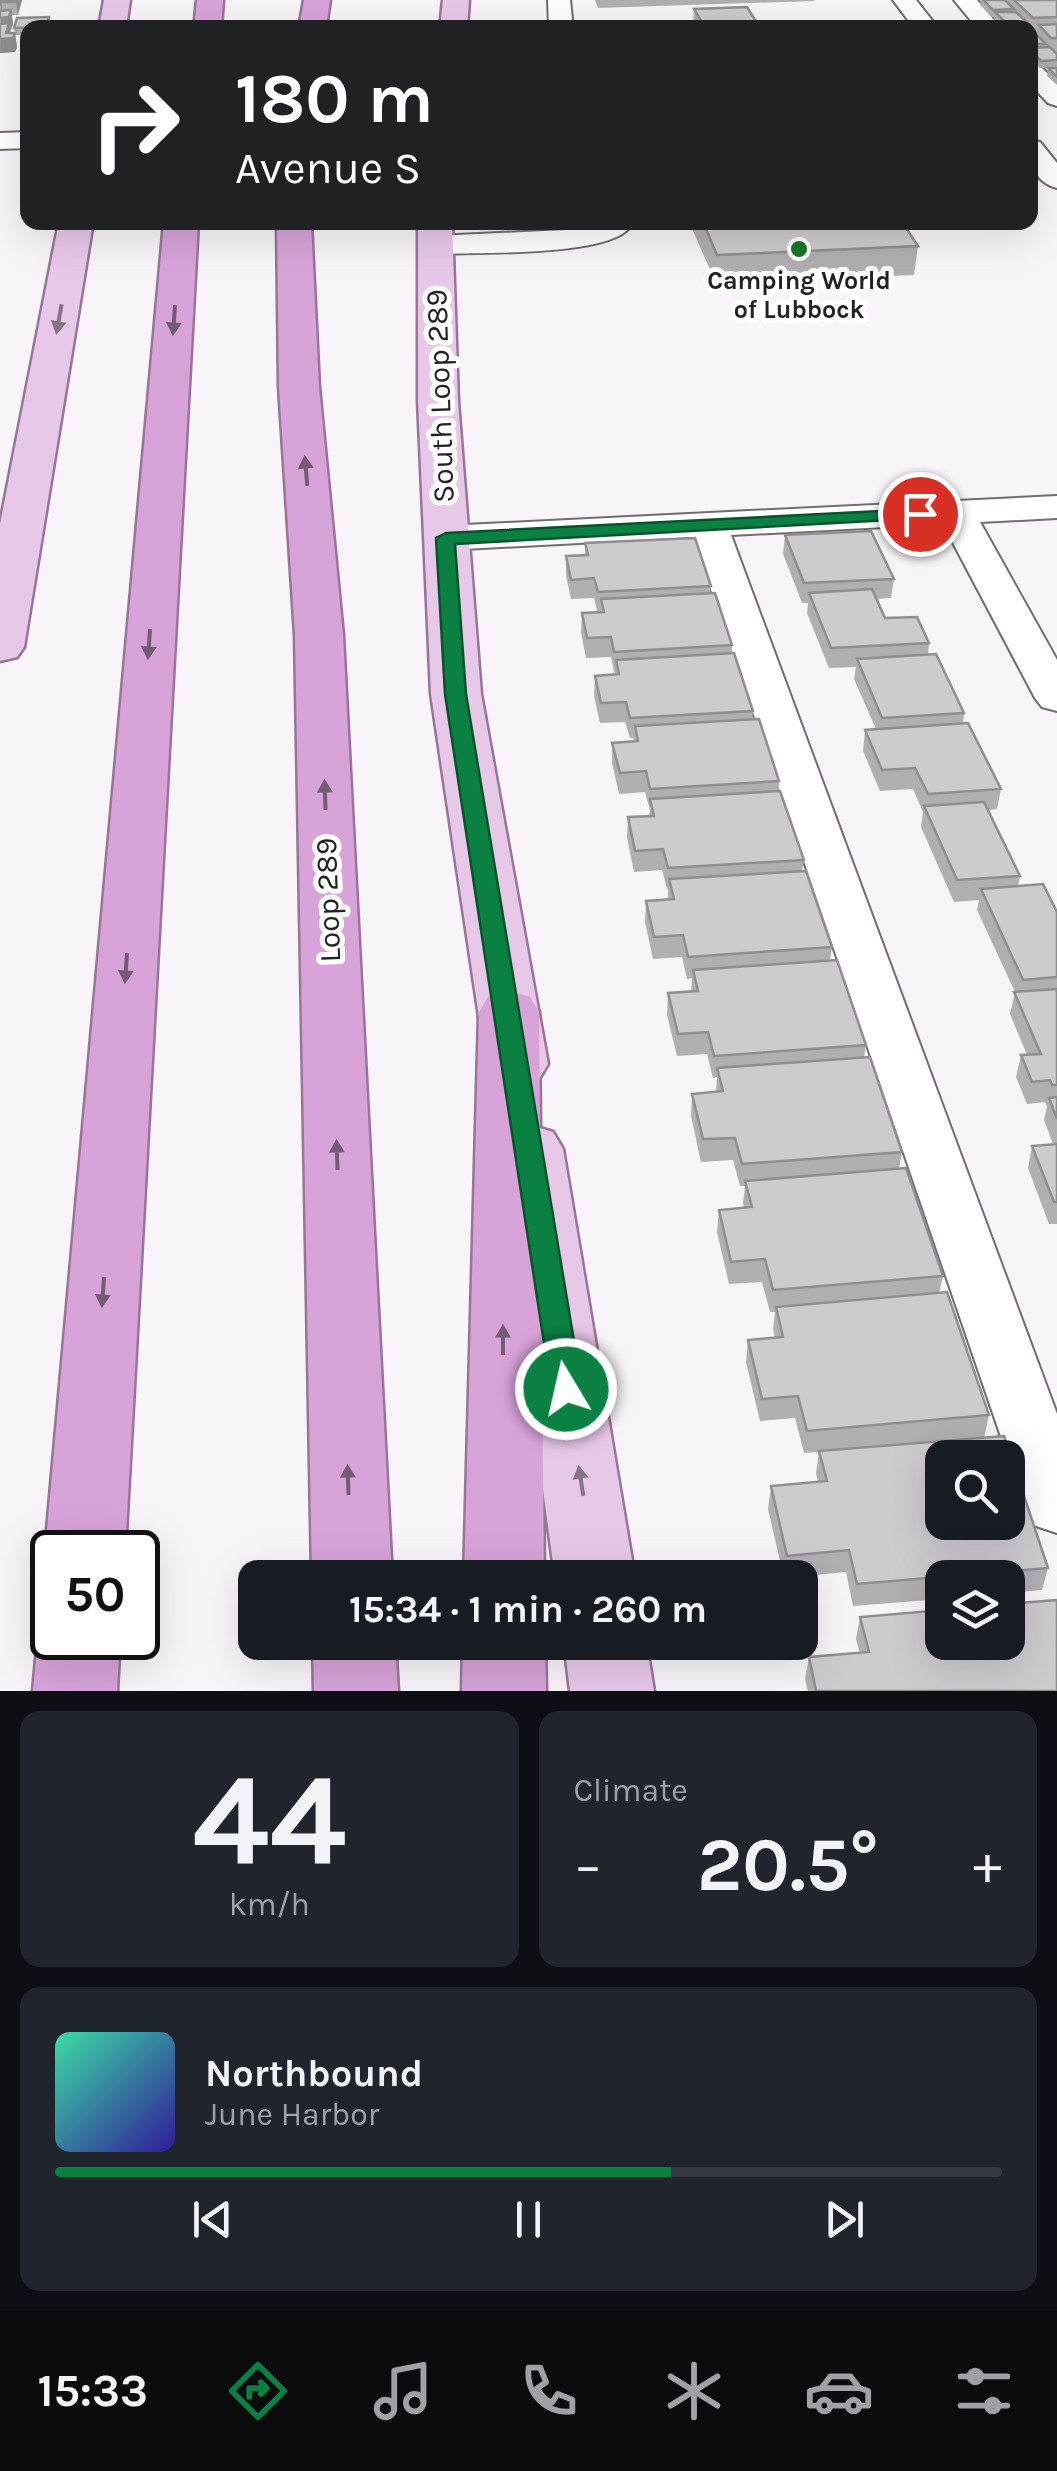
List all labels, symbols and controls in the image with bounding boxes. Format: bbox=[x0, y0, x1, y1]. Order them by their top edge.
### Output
text: 180 m bbox=[235, 58, 434, 140]
icon: right bbox=[70, 60, 200, 190]
text: Avenue S bbox=[235, 142, 421, 194]
marker: Camping World of Lubbock bbox=[788, 238, 810, 260]
place label: Camping World of Lubbock bbox=[707, 266, 891, 324]
street label: South Loop 289 bbox=[418, 288, 462, 504]
one-way arrow bbox=[51, 303, 66, 335]
one-way arrow bbox=[165, 304, 181, 336]
one-way arrow bbox=[298, 455, 314, 487]
pin bbox=[878, 472, 963, 557]
icon: arrive bbox=[893, 487, 948, 542]
one-way arrow bbox=[141, 628, 157, 660]
one-way arrow bbox=[316, 779, 332, 811]
street label: Loop 289 bbox=[308, 837, 348, 963]
one-way arrow bbox=[118, 953, 134, 984]
one-way arrow bbox=[329, 1139, 345, 1171]
one-way arrow bbox=[95, 1277, 111, 1309]
one-way arrow bbox=[496, 1324, 512, 1356]
position arrow bbox=[514, 1337, 618, 1441]
map controls bbox=[925, 1440, 1025, 1660]
button: search bbox=[925, 1440, 1025, 1540]
one-way arrow bbox=[340, 1464, 356, 1496]
one-way arrow bbox=[572, 1465, 588, 1496]
speed limit sign: 50 bbox=[30, 1530, 160, 1660]
button: layers bbox=[925, 1560, 1025, 1660]
text: 15:34 · 1 min · 260 m bbox=[349, 1587, 707, 1632]
text: 44 bbox=[192, 1745, 347, 1897]
text: Climate bbox=[574, 1772, 688, 1809]
text: 20.5° bbox=[697, 1821, 879, 1909]
text: − bbox=[574, 1833, 602, 1897]
text: + bbox=[973, 1833, 1002, 1897]
text: km/h bbox=[229, 1886, 310, 1923]
text: Northbound bbox=[205, 2051, 423, 2096]
text: June Harbor bbox=[205, 2096, 379, 2133]
icon: previous bbox=[185, 2192, 240, 2247]
icon: pause bbox=[501, 2192, 556, 2247]
icon: next bbox=[817, 2192, 872, 2247]
icon: directions bbox=[223, 2356, 293, 2426]
icon: music bbox=[368, 2356, 438, 2426]
icon: phone bbox=[514, 2356, 584, 2426]
icon: climate bbox=[659, 2356, 729, 2426]
icon: car bbox=[804, 2356, 874, 2426]
icon: filters bbox=[949, 2356, 1019, 2426]
text: 15:33 bbox=[38, 2365, 148, 2417]

